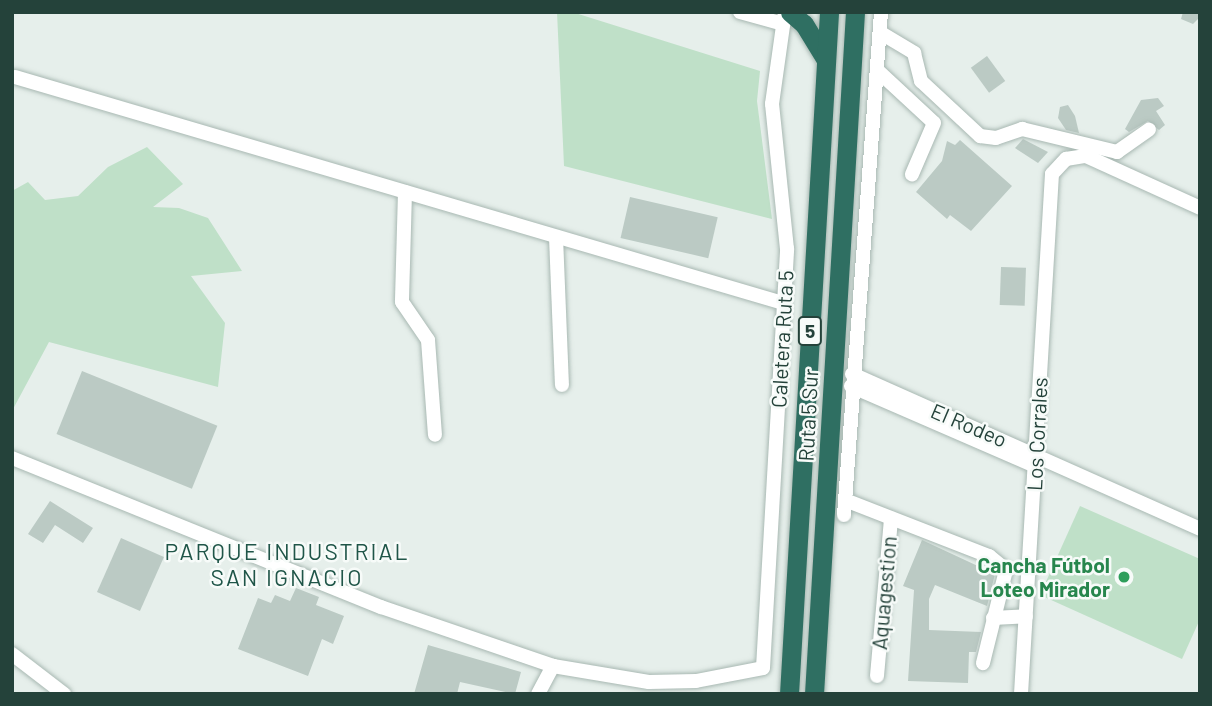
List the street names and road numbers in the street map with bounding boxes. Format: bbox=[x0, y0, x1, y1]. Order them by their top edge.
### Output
street label: Caletera Ruta 5 bbox=[766, 270, 798, 408]
road number: 5 bbox=[798, 316, 822, 346]
street label: Ruta 5 Sur bbox=[793, 368, 823, 462]
street label: Los Corrales bbox=[1021, 377, 1053, 491]
street label: El Rodeo bbox=[927, 398, 1011, 452]
street label: Aquagestion bbox=[866, 535, 902, 651]

